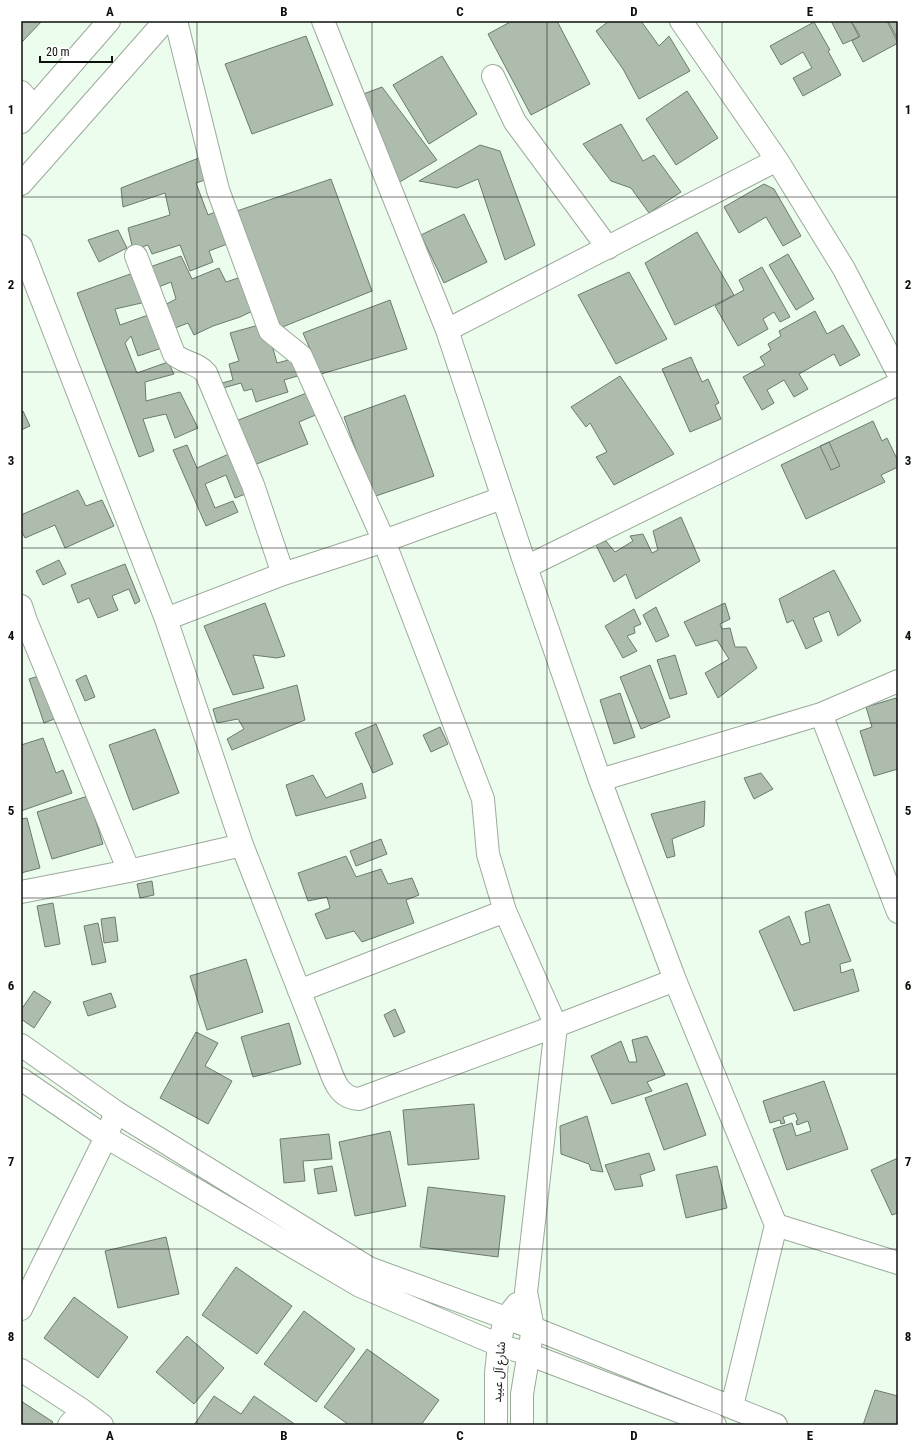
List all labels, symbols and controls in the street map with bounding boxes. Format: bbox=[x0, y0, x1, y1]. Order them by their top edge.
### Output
text: A bbox=[106, 4, 114, 19]
text: B bbox=[280, 4, 288, 19]
text: C bbox=[456, 4, 464, 19]
text: D bbox=[630, 4, 638, 19]
text: E bbox=[807, 4, 814, 19]
scale bar bbox=[40, 38, 112, 64]
text: 20 m bbox=[46, 45, 70, 59]
text: 1 bbox=[8, 102, 14, 117]
text: 1 bbox=[905, 102, 911, 117]
text: 2 bbox=[8, 277, 15, 292]
text: 2 bbox=[905, 277, 912, 292]
text: 3 bbox=[8, 453, 14, 468]
text: 3 bbox=[905, 453, 911, 468]
text: 4 bbox=[8, 628, 15, 643]
text: 4 bbox=[905, 628, 912, 643]
text: 5 bbox=[8, 803, 15, 818]
text: 5 bbox=[905, 803, 912, 818]
text: 6 bbox=[8, 978, 15, 993]
text: 6 bbox=[905, 978, 912, 993]
text: 7 bbox=[8, 1154, 15, 1169]
text: 7 bbox=[905, 1154, 912, 1169]
text: 8 bbox=[8, 1329, 14, 1344]
text: 8 bbox=[905, 1329, 911, 1344]
street label: شارع آل عبيد bbox=[490, 1341, 510, 1403]
text: A bbox=[106, 1428, 114, 1443]
text: B bbox=[280, 1428, 288, 1443]
text: C bbox=[456, 1428, 464, 1443]
text: D bbox=[630, 1428, 638, 1443]
text: E bbox=[807, 1428, 814, 1443]

